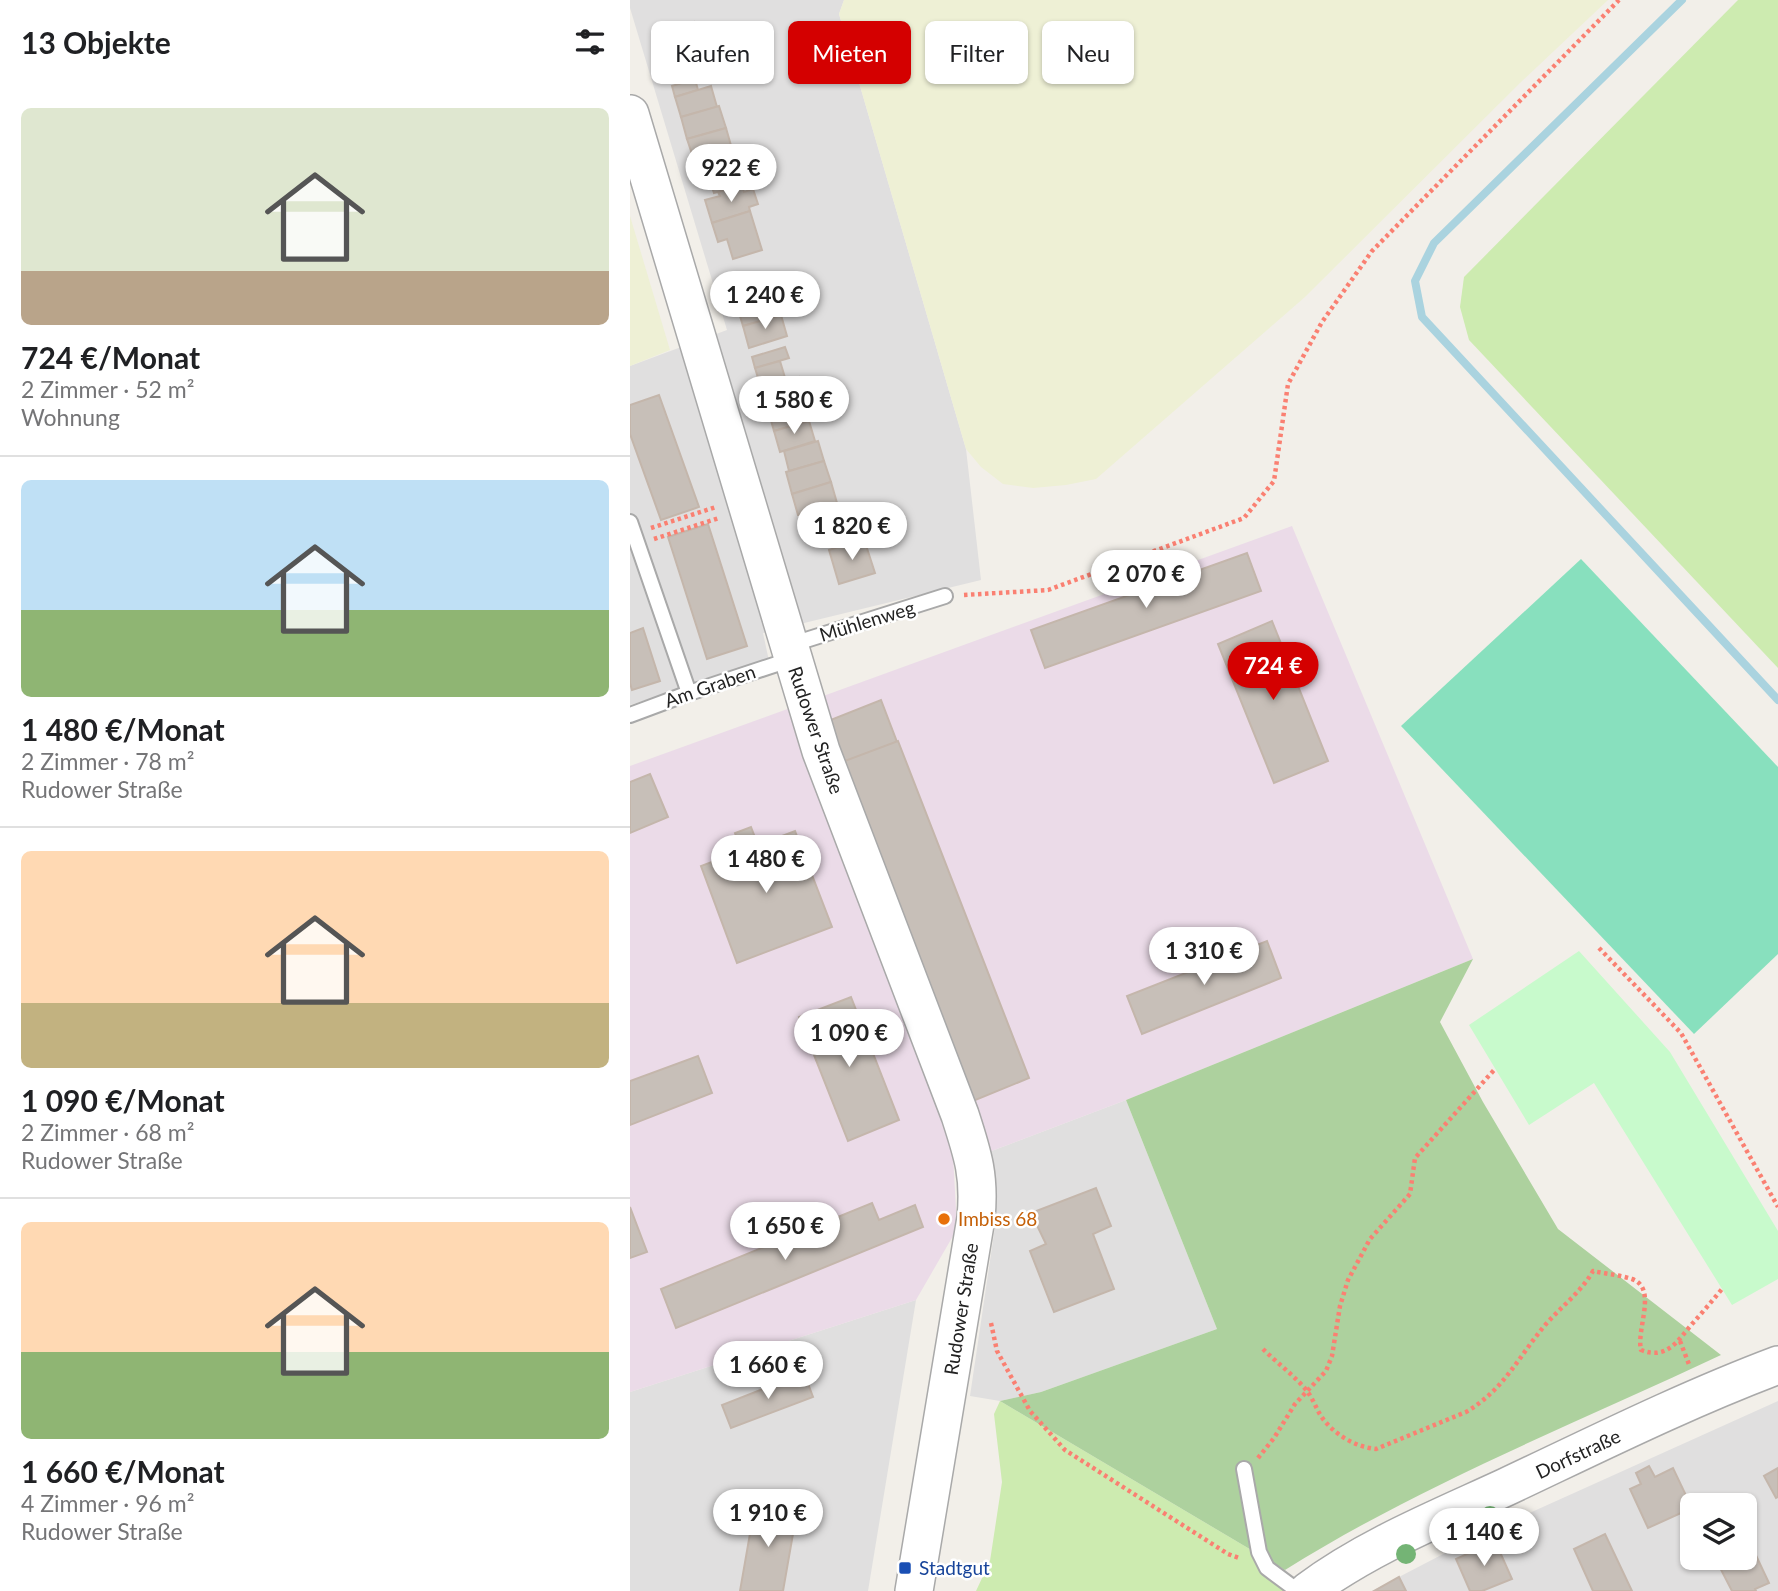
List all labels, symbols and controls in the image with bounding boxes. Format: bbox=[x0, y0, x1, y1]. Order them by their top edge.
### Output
chip: Kaufen bbox=[651, 21, 774, 84]
chip: Mieten bbox=[788, 21, 911, 84]
chip: Filter bbox=[925, 21, 1028, 84]
chip: Neu bbox=[1042, 21, 1134, 84]
icon: filters bbox=[571, 23, 609, 61]
text: 13 Objekte bbox=[21, 24, 171, 60]
pin: 922 € bbox=[682, 144, 780, 204]
text: 922 € bbox=[702, 153, 760, 181]
icon: home bbox=[252, 154, 378, 280]
pin: 1 240 € bbox=[700, 272, 830, 331]
text: 1 240 € bbox=[726, 280, 804, 308]
text: 724 €/Monat bbox=[21, 339, 200, 375]
text: 2 Zimmer · 52 m² bbox=[21, 375, 194, 403]
pin: 1 580 € bbox=[729, 376, 859, 436]
text: 1 580 € bbox=[755, 385, 833, 413]
text: Wohnung bbox=[21, 403, 120, 431]
pin: 1 820 € bbox=[787, 503, 917, 562]
text: 1 820 € bbox=[813, 511, 891, 539]
icon: home bbox=[252, 526, 378, 652]
pin: 2 070 € bbox=[1081, 550, 1211, 610]
text: 2 070 € bbox=[1107, 559, 1185, 587]
street label: Mühlenweg bbox=[816, 595, 917, 646]
pin: 724 € bbox=[1224, 642, 1322, 702]
text: 724 € bbox=[1244, 651, 1302, 679]
street label: Am Graben bbox=[661, 659, 758, 712]
street label: Rudower Straße bbox=[784, 663, 849, 797]
text: 1 480 €/Monat bbox=[21, 711, 225, 747]
text: 2 Zimmer · 78 m² bbox=[21, 747, 194, 775]
text: Rudower Straße bbox=[21, 775, 183, 803]
pin: 1 480 € bbox=[701, 836, 831, 895]
text: 1 480 € bbox=[727, 844, 805, 872]
icon: home bbox=[252, 897, 378, 1023]
pin: 1 310 € bbox=[1139, 928, 1269, 987]
text: 1 310 € bbox=[1165, 936, 1243, 964]
pin: 1 090 € bbox=[784, 1010, 914, 1069]
text: 1 090 € bbox=[810, 1018, 888, 1046]
text: 1 090 €/Monat bbox=[21, 1082, 225, 1118]
text: 2 Zimmer · 68 m² bbox=[21, 1118, 194, 1146]
text: Rudower Straße bbox=[21, 1146, 183, 1174]
pin: 1 650 € bbox=[720, 1202, 850, 1262]
place label: Imbiss 68 bbox=[958, 1207, 1037, 1230]
text: 1 650 € bbox=[746, 1211, 824, 1239]
marker: Imbiss 68 bbox=[936, 1211, 952, 1227]
street label: Rudower Straße bbox=[939, 1241, 982, 1377]
icon: home bbox=[252, 1268, 378, 1394]
pin: 1 660 € bbox=[703, 1342, 833, 1401]
text: 1 660 € bbox=[729, 1350, 807, 1378]
street label: Dorfstraße bbox=[1532, 1424, 1624, 1483]
text: 1 660 €/Monat bbox=[21, 1453, 225, 1489]
text: 4 Zimmer · 96 m² bbox=[21, 1489, 194, 1517]
pin: 1 910 € bbox=[703, 1490, 833, 1549]
map controls bbox=[1680, 1493, 1757, 1570]
button: layers bbox=[1680, 1493, 1757, 1570]
text: 1 910 € bbox=[729, 1498, 807, 1526]
pin: 1 140 € bbox=[1419, 1508, 1549, 1568]
text: Rudower Straße bbox=[21, 1517, 183, 1545]
text: 1 140 € bbox=[1445, 1517, 1523, 1545]
place label: Stadtgut bbox=[919, 1556, 990, 1579]
marker: Stadtgut bbox=[897, 1560, 913, 1576]

